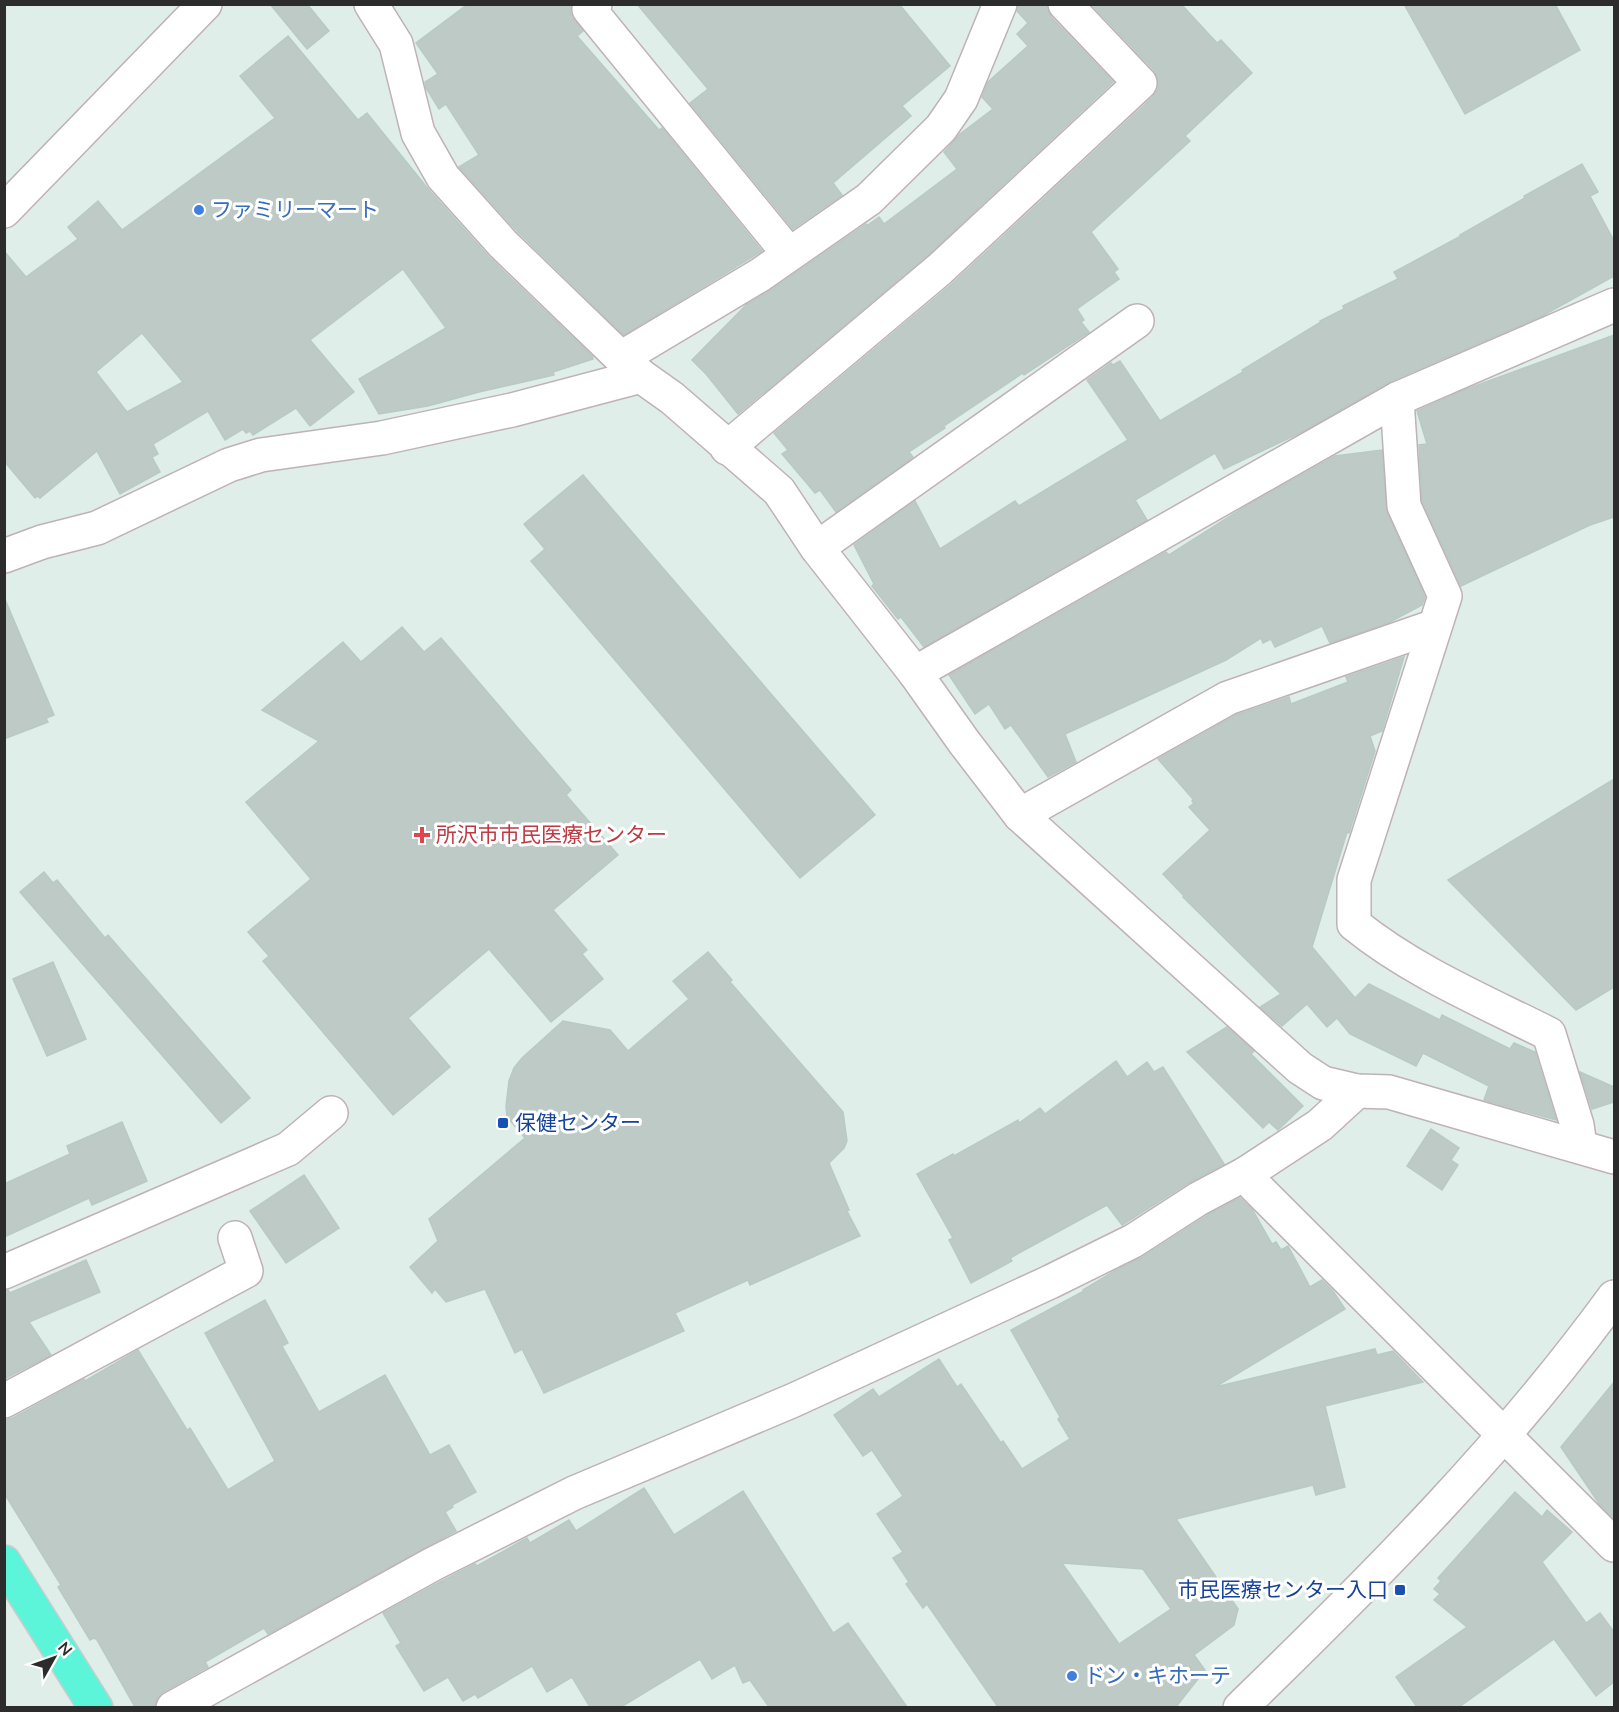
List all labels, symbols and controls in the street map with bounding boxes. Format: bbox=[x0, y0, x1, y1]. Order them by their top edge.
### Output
place label: ファミリーマート bbox=[211, 196, 379, 224]
marker: ファミリーマート bbox=[192, 203, 206, 217]
place label: 所沢市市民医療センター bbox=[436, 821, 667, 849]
marker: 所沢市市民医療センター bbox=[413, 826, 431, 844]
place label: 保健センター bbox=[515, 1109, 641, 1137]
marker: 保健センター bbox=[496, 1116, 510, 1130]
place label: 市民医療センター入口 bbox=[1178, 1576, 1388, 1604]
marker: 市民医療センター入口 bbox=[1393, 1583, 1407, 1597]
north arrow bbox=[24, 1628, 84, 1688]
text: N bbox=[52, 1637, 77, 1661]
place label: ドン・キホーテ bbox=[1084, 1662, 1231, 1690]
marker: ドン・キホーテ bbox=[1065, 1669, 1079, 1683]

